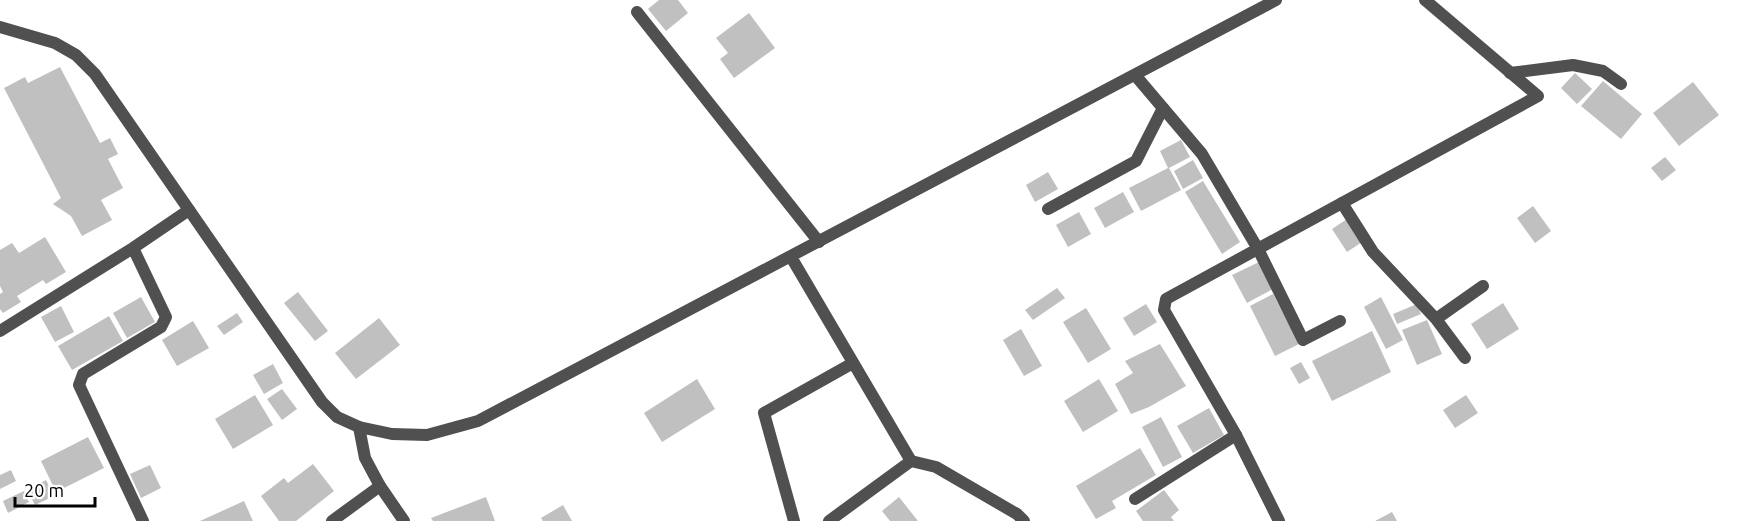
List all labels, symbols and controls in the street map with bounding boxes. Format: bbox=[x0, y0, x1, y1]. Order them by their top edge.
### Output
scale bar bbox=[15, 470, 94, 508]
text: 20 m bbox=[24, 480, 64, 500]

